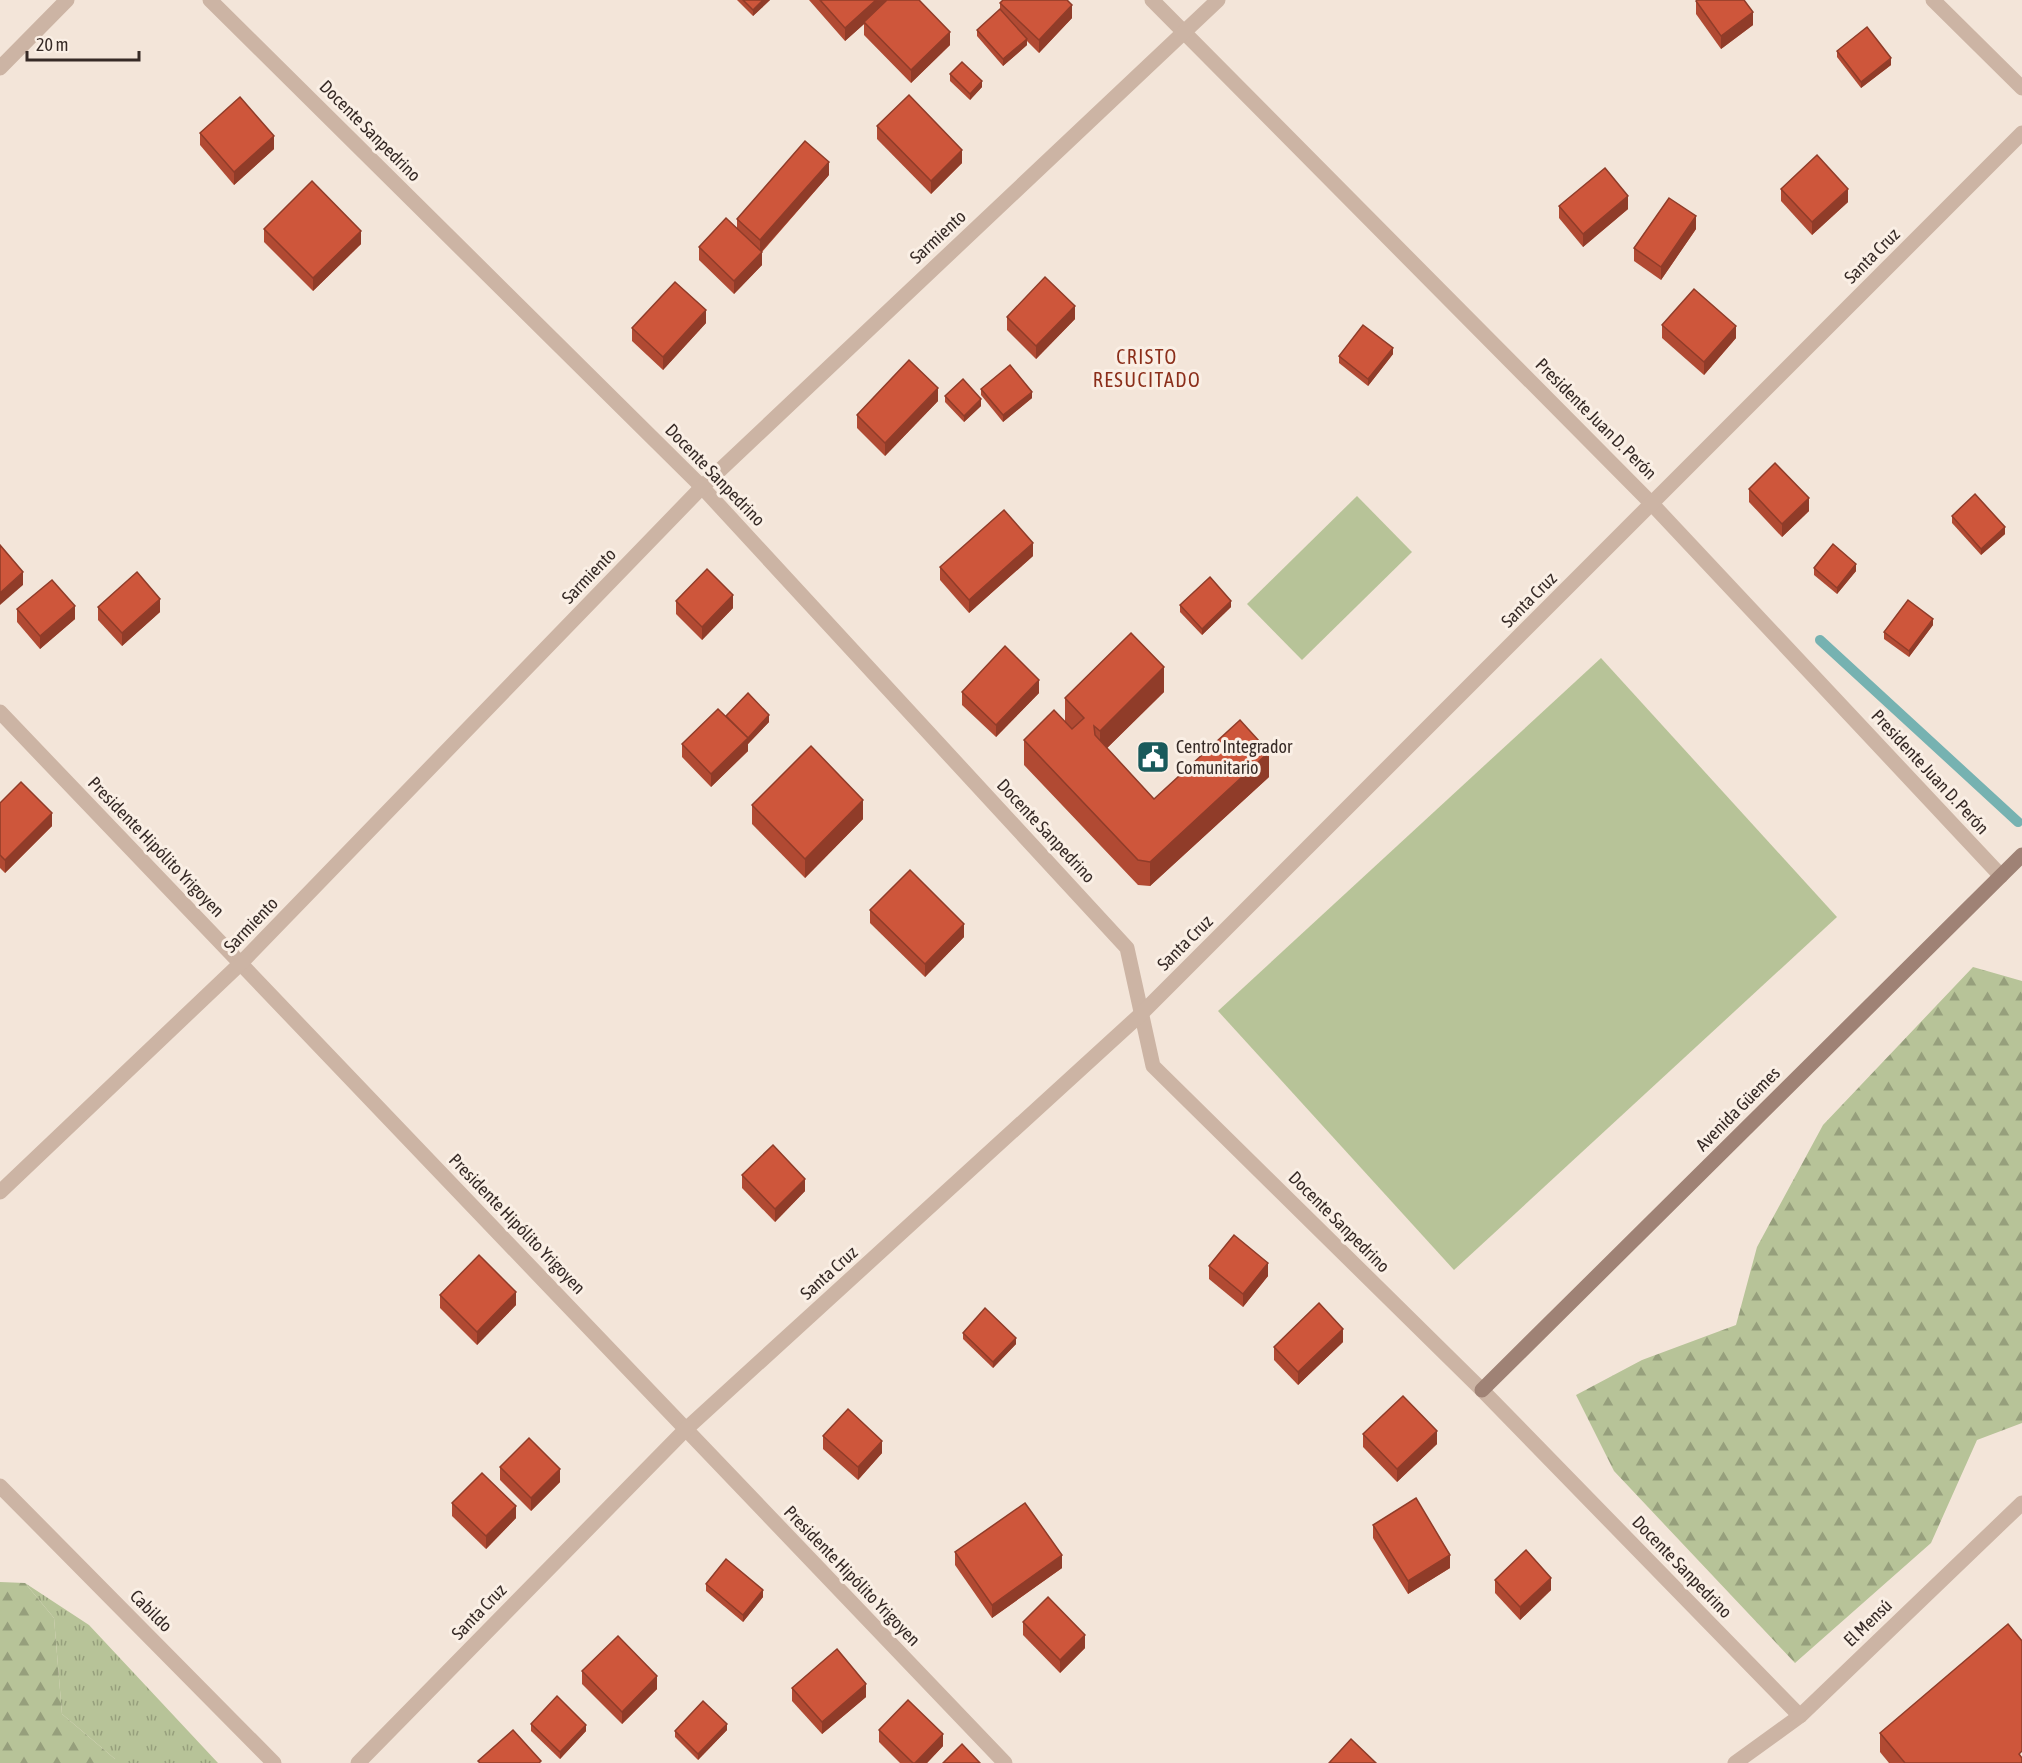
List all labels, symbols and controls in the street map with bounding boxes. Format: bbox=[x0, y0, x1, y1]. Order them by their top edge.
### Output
scale bar bbox=[27, 24, 140, 62]
text: 20 m bbox=[36, 34, 68, 55]
street label: Docente Sanpedrino bbox=[315, 76, 425, 186]
street label: Sarmiento bbox=[905, 206, 970, 268]
street label: Santa Cruz bbox=[1840, 223, 1904, 288]
district label: CRISTO RESUCITADO bbox=[1093, 345, 1201, 391]
street label: Presidente Juan D. Perón bbox=[1531, 354, 1661, 484]
street label: Docente Sanpedrino bbox=[661, 419, 770, 530]
street label: Sarmiento bbox=[557, 544, 620, 608]
street label: Santa Cruz bbox=[1497, 567, 1561, 632]
street label: Presidente Juan D. Perón bbox=[1867, 705, 1993, 838]
place label: Centro Integrador Comunitario bbox=[1176, 736, 1293, 778]
public building icon: Centro Integrador Comunitario bbox=[1135, 739, 1171, 775]
street label: Presidente Hipólito Yrigoyen bbox=[84, 772, 229, 921]
street label: Docente Sanpedrino bbox=[993, 774, 1100, 887]
street label: Sarmiento bbox=[219, 893, 282, 957]
street label: Santa Cruz bbox=[1153, 910, 1217, 975]
street label: Avenida Güemes bbox=[1691, 1062, 1784, 1155]
street label: Presidente Hipólito Yrigoyen bbox=[445, 1149, 590, 1298]
street label: Docente Sanpedrino bbox=[1284, 1167, 1394, 1277]
street label: Santa Cruz bbox=[796, 1241, 862, 1304]
street label: Presidente Hipólito Yrigoyen bbox=[780, 1501, 925, 1650]
street label: Docente Sanpedrino bbox=[1628, 1511, 1737, 1622]
street label: Santa Cruz bbox=[447, 1579, 511, 1644]
street label: Cabildo bbox=[126, 1585, 177, 1636]
street label: El Mensú bbox=[1839, 1595, 1896, 1651]

